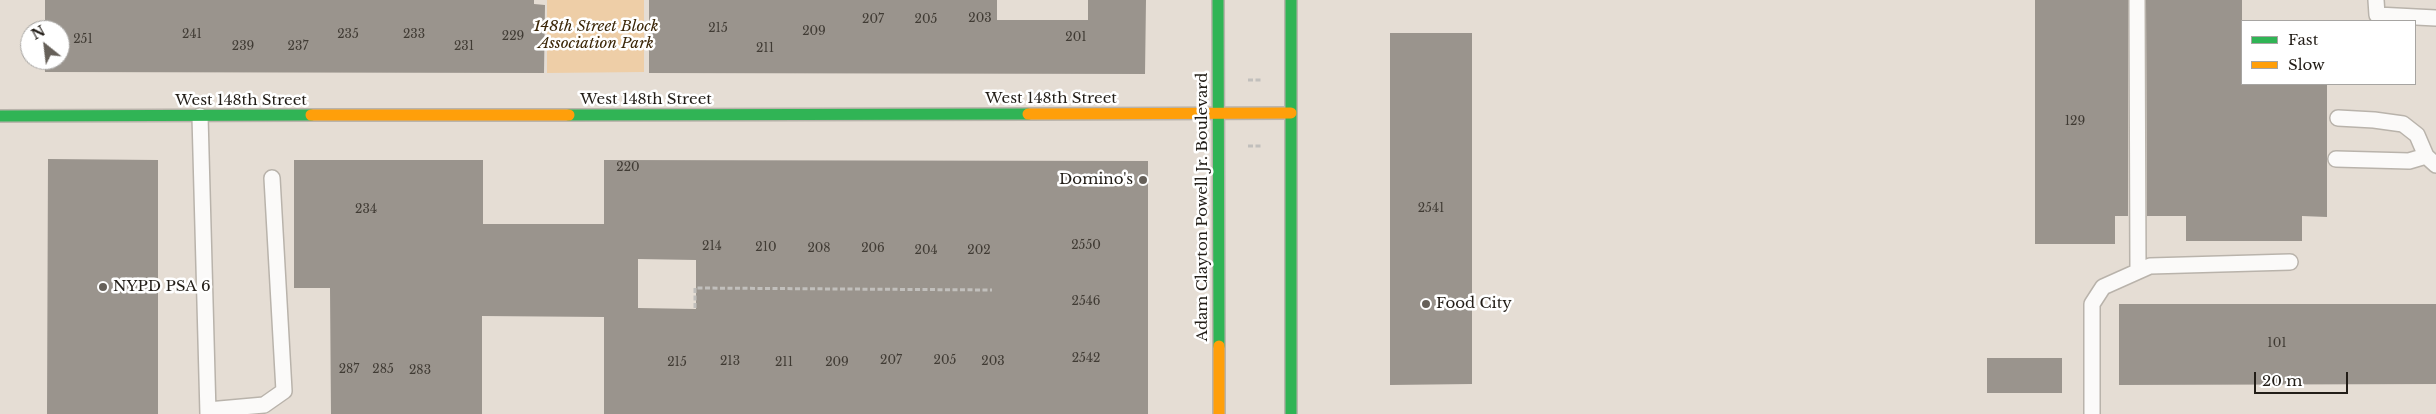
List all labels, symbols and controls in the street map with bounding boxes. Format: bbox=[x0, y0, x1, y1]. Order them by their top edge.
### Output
house number: 203 bbox=[968, 12, 992, 26]
house number: 207 bbox=[862, 13, 884, 27]
house number: 205 bbox=[915, 13, 937, 27]
park label: 148th Street Block Association Park bbox=[533, 18, 659, 53]
north arrow bbox=[20, 20, 70, 70]
legend bbox=[2241, 20, 2416, 85]
text: N bbox=[28, 22, 48, 44]
house number: 215 bbox=[708, 22, 728, 36]
house number: 209 bbox=[802, 25, 826, 39]
house number: 241 bbox=[182, 28, 202, 42]
house number: 235 bbox=[337, 28, 359, 42]
house number: 233 bbox=[403, 28, 425, 42]
house number: 229 bbox=[502, 30, 524, 44]
text: Fast bbox=[2288, 30, 2318, 49]
house number: 201 bbox=[1065, 31, 1087, 45]
house number: 251 bbox=[73, 33, 93, 47]
house number: 239 bbox=[232, 40, 254, 54]
house number: 237 bbox=[288, 40, 308, 54]
house number: 231 bbox=[454, 40, 474, 54]
house number: 211 bbox=[756, 42, 774, 56]
text: Slow bbox=[2288, 55, 2325, 74]
street label: Adam Clayton Powell Jr. Boulevard bbox=[1194, 73, 1212, 341]
street label: West 148th Street bbox=[985, 90, 1117, 108]
street label: West 148th Street bbox=[580, 91, 712, 109]
street label: West 148th Street bbox=[175, 92, 307, 110]
house number: 129 bbox=[2065, 115, 2085, 129]
house number: 220 bbox=[616, 161, 640, 175]
place label: Domino's bbox=[1059, 171, 1133, 189]
marker: Domino's bbox=[1137, 174, 1149, 186]
house number: 2541 bbox=[1418, 202, 1444, 216]
house number: 234 bbox=[355, 203, 377, 217]
house number: 2550 bbox=[1071, 239, 1101, 253]
house number: 214 bbox=[702, 240, 722, 254]
house number: 210 bbox=[755, 241, 777, 255]
house number: 208 bbox=[807, 242, 831, 256]
house number: 206 bbox=[861, 242, 885, 256]
house number: 204 bbox=[915, 244, 937, 258]
house number: 202 bbox=[967, 244, 991, 258]
place label: NYPD PSA 6 bbox=[113, 278, 211, 296]
marker: NYPD PSA 6 bbox=[97, 281, 109, 293]
house number: 2546 bbox=[1072, 295, 1100, 309]
place label: Food City bbox=[1436, 295, 1512, 313]
marker: Food City bbox=[1420, 298, 1432, 310]
house number: 101 bbox=[2267, 337, 2287, 351]
house number: 2542 bbox=[1072, 352, 1100, 366]
house number: 207 bbox=[880, 354, 902, 368]
house number: 205 bbox=[934, 354, 956, 368]
house number: 213 bbox=[720, 355, 740, 369]
house number: 203 bbox=[981, 355, 1005, 369]
house number: 215 bbox=[667, 356, 687, 370]
house number: 211 bbox=[775, 356, 793, 370]
house number: 209 bbox=[825, 356, 849, 370]
scale bar bbox=[2256, 362, 2350, 394]
house number: 287 bbox=[339, 363, 359, 377]
house number: 285 bbox=[372, 363, 394, 377]
house number: 283 bbox=[409, 364, 431, 378]
text: 20 m bbox=[2262, 371, 2302, 390]

